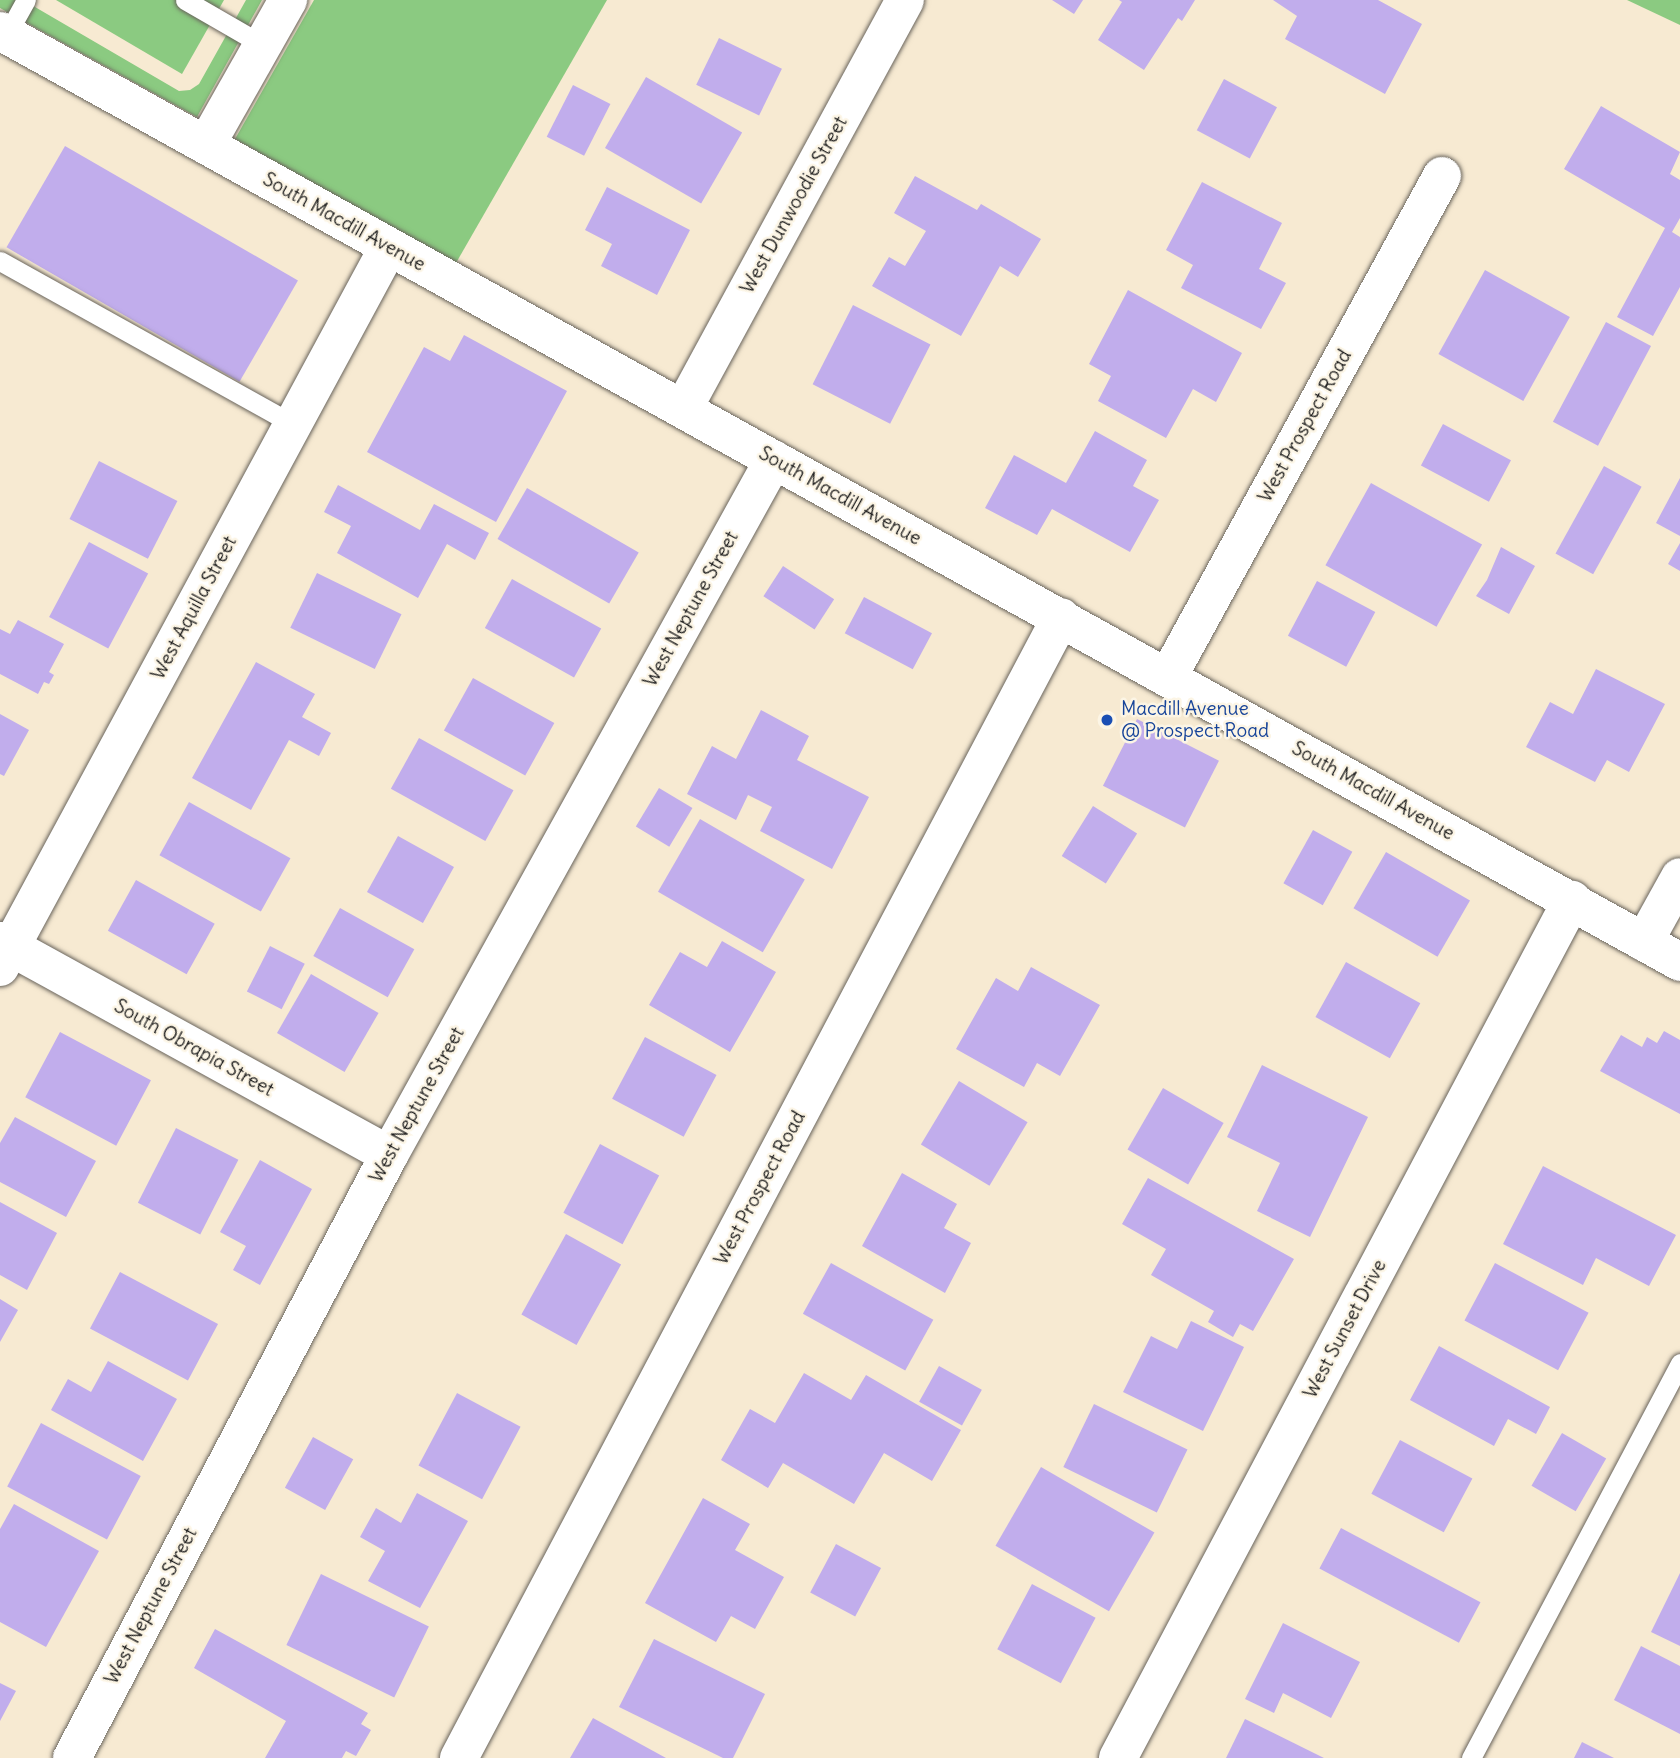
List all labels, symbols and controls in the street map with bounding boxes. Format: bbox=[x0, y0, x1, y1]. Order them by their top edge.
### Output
street label: West Dunwoodie Street bbox=[736, 112, 852, 298]
street label: South Macdill Avenue bbox=[259, 168, 429, 276]
street label: West Prospect Road bbox=[1254, 346, 1356, 506]
street label: South Macdill Avenue bbox=[755, 442, 925, 550]
street label: West Neptune Street bbox=[639, 527, 743, 691]
street label: West Aquilla Street bbox=[147, 532, 241, 684]
place label: Macdill Avenue @ Prospect Road bbox=[1121, 698, 1269, 742]
marker: Macdill Avenue @ Prospect Road bbox=[1099, 712, 1115, 728]
street label: South Macdill Avenue bbox=[1288, 737, 1458, 845]
street label: South Obrapia Street bbox=[110, 995, 278, 1101]
street label: West Neptune Street bbox=[365, 1023, 469, 1187]
street label: West Prospect Road bbox=[710, 1107, 810, 1269]
street label: West Sunset Drive bbox=[1299, 1256, 1391, 1402]
street label: West Neptune Street bbox=[100, 1524, 202, 1688]

